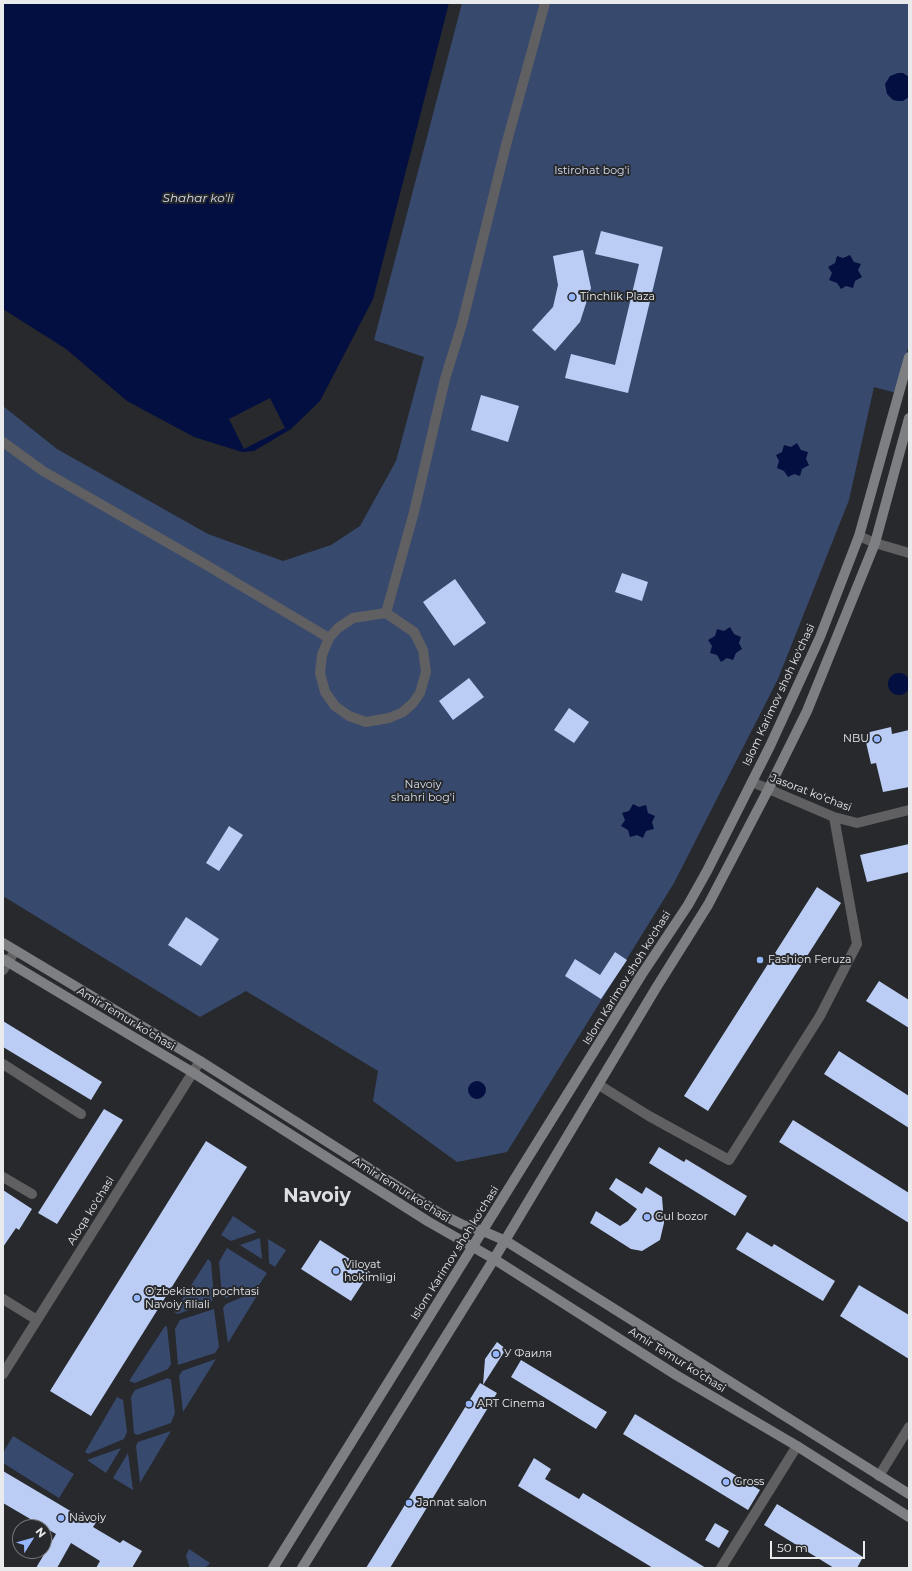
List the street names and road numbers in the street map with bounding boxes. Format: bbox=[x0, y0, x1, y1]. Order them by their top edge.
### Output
street label: Islom Karimov shoh ko'chasi bbox=[740, 622, 818, 768]
street label: Jasorat ko‘chasi bbox=[769, 771, 853, 815]
street label: Islom Karimov shoh ko'chasi bbox=[580, 909, 674, 1047]
street label: Amir Temur ko‘chasi bbox=[75, 984, 177, 1054]
street label: Amir Temur ko‘chasi bbox=[350, 1155, 452, 1225]
street label: Aloqa ko'chasi bbox=[65, 1174, 117, 1248]
street label: Islom Karimov shoh ko'chasi bbox=[408, 1184, 502, 1322]
street label: Amir Temur ko‘chasi bbox=[626, 1325, 728, 1395]

